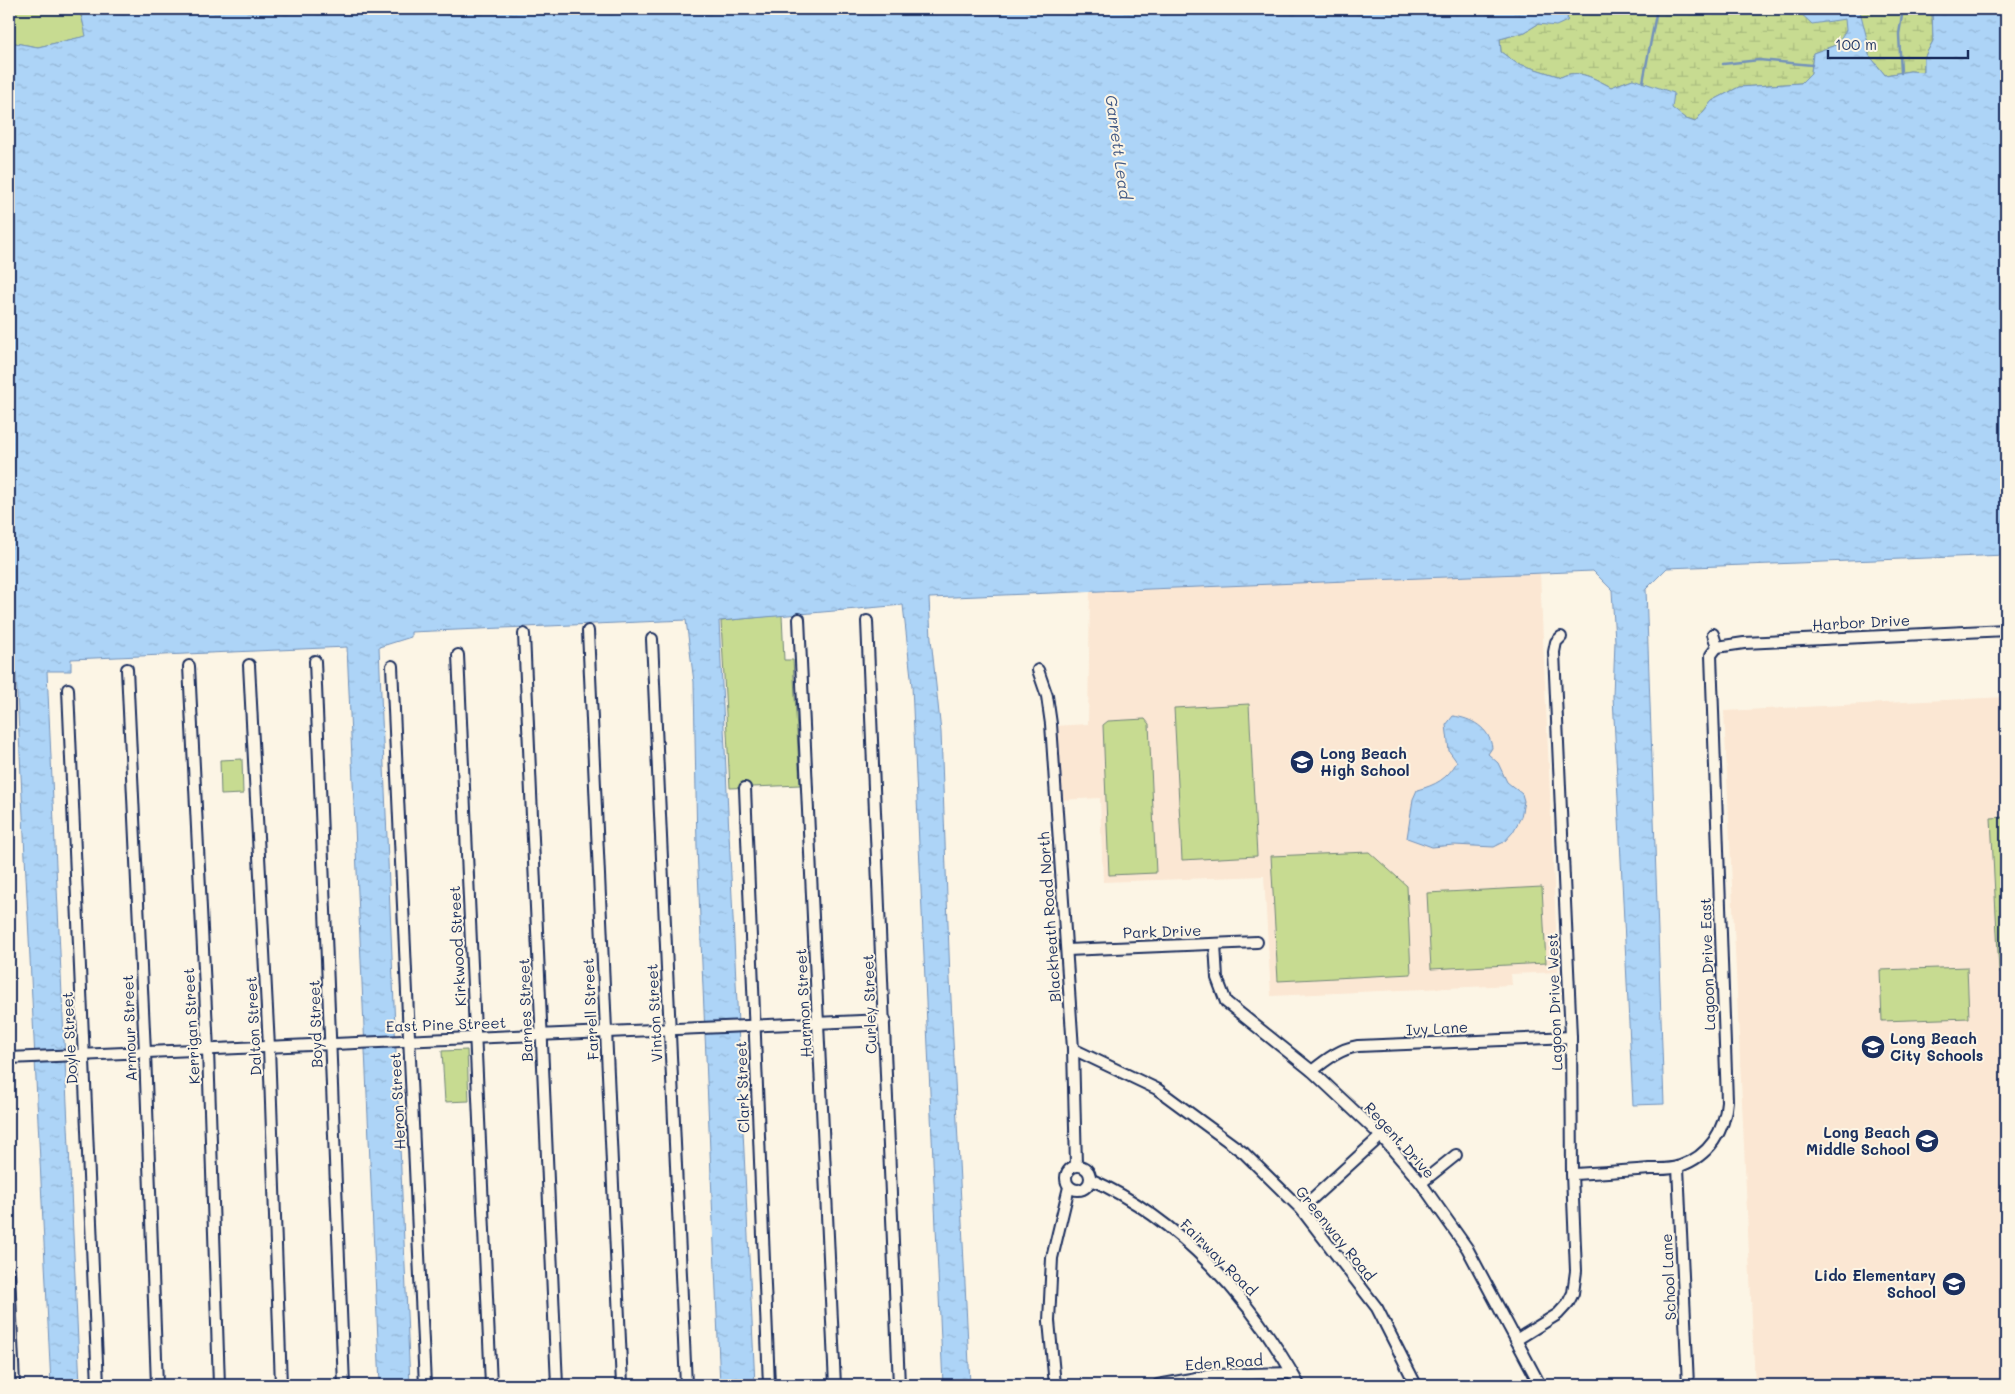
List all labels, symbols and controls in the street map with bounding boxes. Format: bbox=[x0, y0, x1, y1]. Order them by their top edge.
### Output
scale bar bbox=[1828, 28, 1968, 60]
text: 100 m bbox=[1835, 34, 1877, 54]
water label: Garrett Lead bbox=[1101, 93, 1137, 202]
street label: Harbor Drive bbox=[1812, 609, 1910, 635]
place label: Long Beach High School bbox=[1320, 743, 1410, 780]
school or university icon: Long Beach High School bbox=[1289, 749, 1315, 775]
street label: Blackheath Road North bbox=[1033, 831, 1065, 1003]
street label: Kirkwood Street bbox=[444, 885, 470, 1007]
street label: Lagoon Drive East bbox=[1695, 897, 1719, 1031]
street label: Park Drive bbox=[1122, 920, 1202, 942]
street label: Lagoon Drive West bbox=[1542, 933, 1566, 1071]
street label: Harmon Street bbox=[790, 948, 816, 1058]
street label: Curley Street bbox=[857, 954, 881, 1054]
street label: Farrell Street bbox=[577, 957, 603, 1061]
street label: Barnes Street bbox=[513, 958, 537, 1062]
street label: Vinton Street bbox=[641, 963, 667, 1063]
street label: Kerrigan Street bbox=[178, 967, 204, 1085]
street label: Armour Street bbox=[117, 974, 141, 1082]
street label: Dalton Street bbox=[240, 976, 266, 1076]
street label: Boyd Street bbox=[303, 980, 327, 1068]
street label: Doyle Street bbox=[57, 991, 81, 1085]
street label: East Pine Street bbox=[385, 1012, 507, 1036]
street label: Ivy Lane bbox=[1406, 1016, 1468, 1040]
place label: Long Beach City Schools bbox=[1890, 1028, 1983, 1065]
school or university icon: Long Beach City Schools bbox=[1860, 1034, 1886, 1060]
street label: Clark Street bbox=[730, 1041, 754, 1133]
street label: Heron Street bbox=[384, 1052, 410, 1150]
street label: Regent Drive bbox=[1360, 1098, 1440, 1182]
place label: Long Beach Middle School bbox=[1806, 1122, 1910, 1159]
school or university icon: Long Beach Middle School bbox=[1914, 1128, 1940, 1154]
street label: Greenway Road bbox=[1292, 1181, 1380, 1285]
street label: Fairway Road bbox=[1176, 1214, 1262, 1300]
street label: School Lane bbox=[1656, 1233, 1680, 1321]
place label: Lido Elementary School bbox=[1814, 1265, 1936, 1302]
school or university icon: Lido Elementary School bbox=[1941, 1271, 1967, 1297]
street label: Eden Road bbox=[1184, 1349, 1264, 1375]

